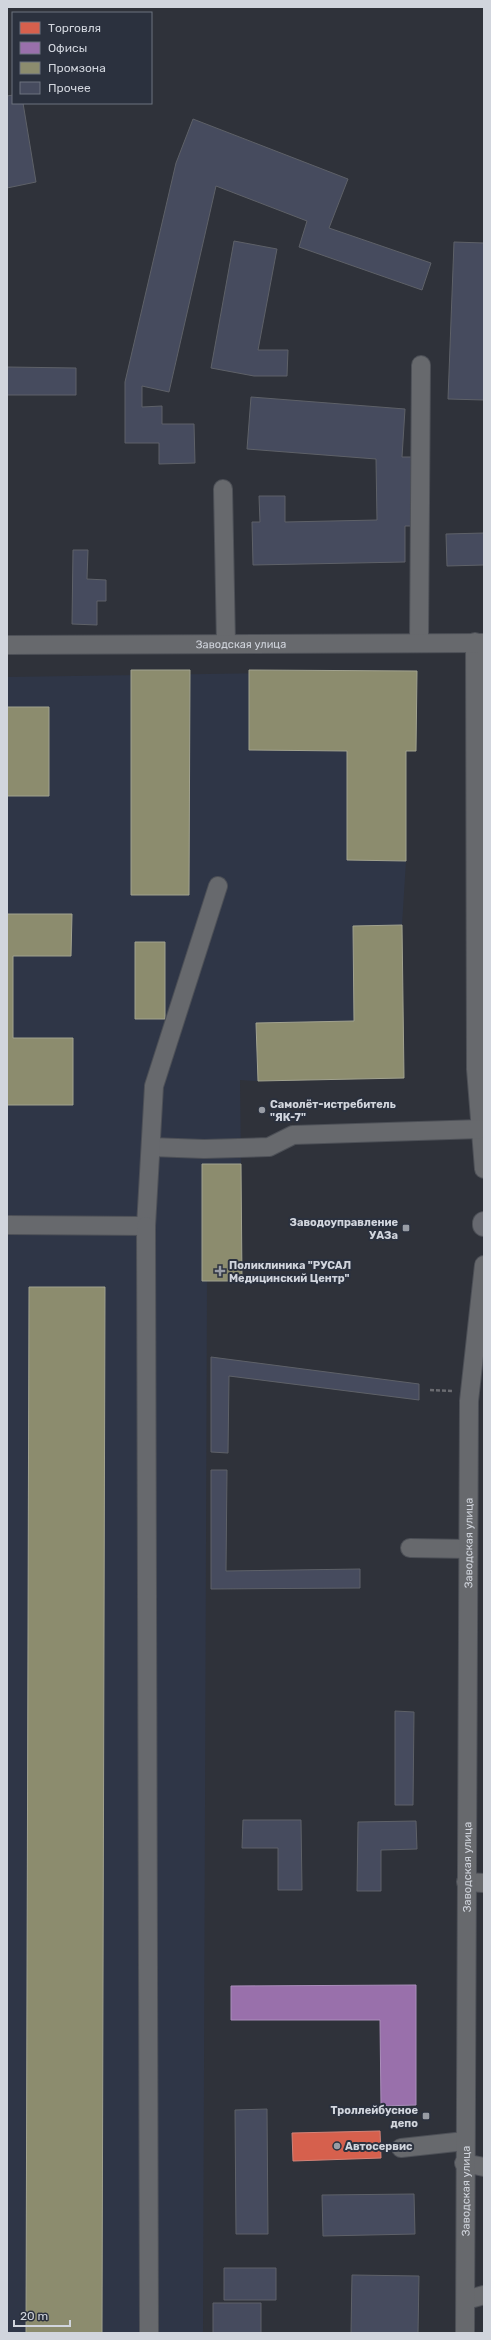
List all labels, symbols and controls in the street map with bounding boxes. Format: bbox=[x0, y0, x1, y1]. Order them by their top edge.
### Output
legend bbox=[12, 12, 152, 104]
text: Торговля bbox=[48, 21, 101, 35]
text: Офисы bbox=[48, 41, 87, 55]
text: Промзона bbox=[48, 61, 106, 75]
text: Прочее bbox=[48, 81, 91, 95]
street label: Заводская улица bbox=[196, 637, 286, 651]
place label: Самолёт-истребитель "ЯК-7" bbox=[270, 1098, 396, 1124]
marker: Самолёт-истребитель "ЯК-7" bbox=[257, 1105, 267, 1115]
place label: Заводоуправление УАЗа bbox=[290, 1216, 398, 1242]
marker: Заводоуправление УАЗа bbox=[401, 1223, 411, 1233]
place label: Поликлиника "РУСАЛ Медицинский Центр" bbox=[229, 1259, 351, 1285]
marker: Поликлиника "РУСАЛ Медицинский Центр" bbox=[214, 1265, 226, 1277]
street label: Заводская улица bbox=[462, 1498, 475, 1588]
street label: Заводская улица bbox=[460, 1822, 474, 1912]
place label: Троллейбусное депо bbox=[330, 2104, 418, 2130]
marker: Троллейбусное депо bbox=[421, 2111, 431, 2121]
place label: Автосервис bbox=[345, 2140, 413, 2153]
marker: Автосервис bbox=[332, 2141, 342, 2151]
street label: Заводская улица bbox=[459, 2146, 472, 2236]
scale bar bbox=[14, 2302, 70, 2328]
text: 20 m bbox=[20, 2309, 48, 2323]

